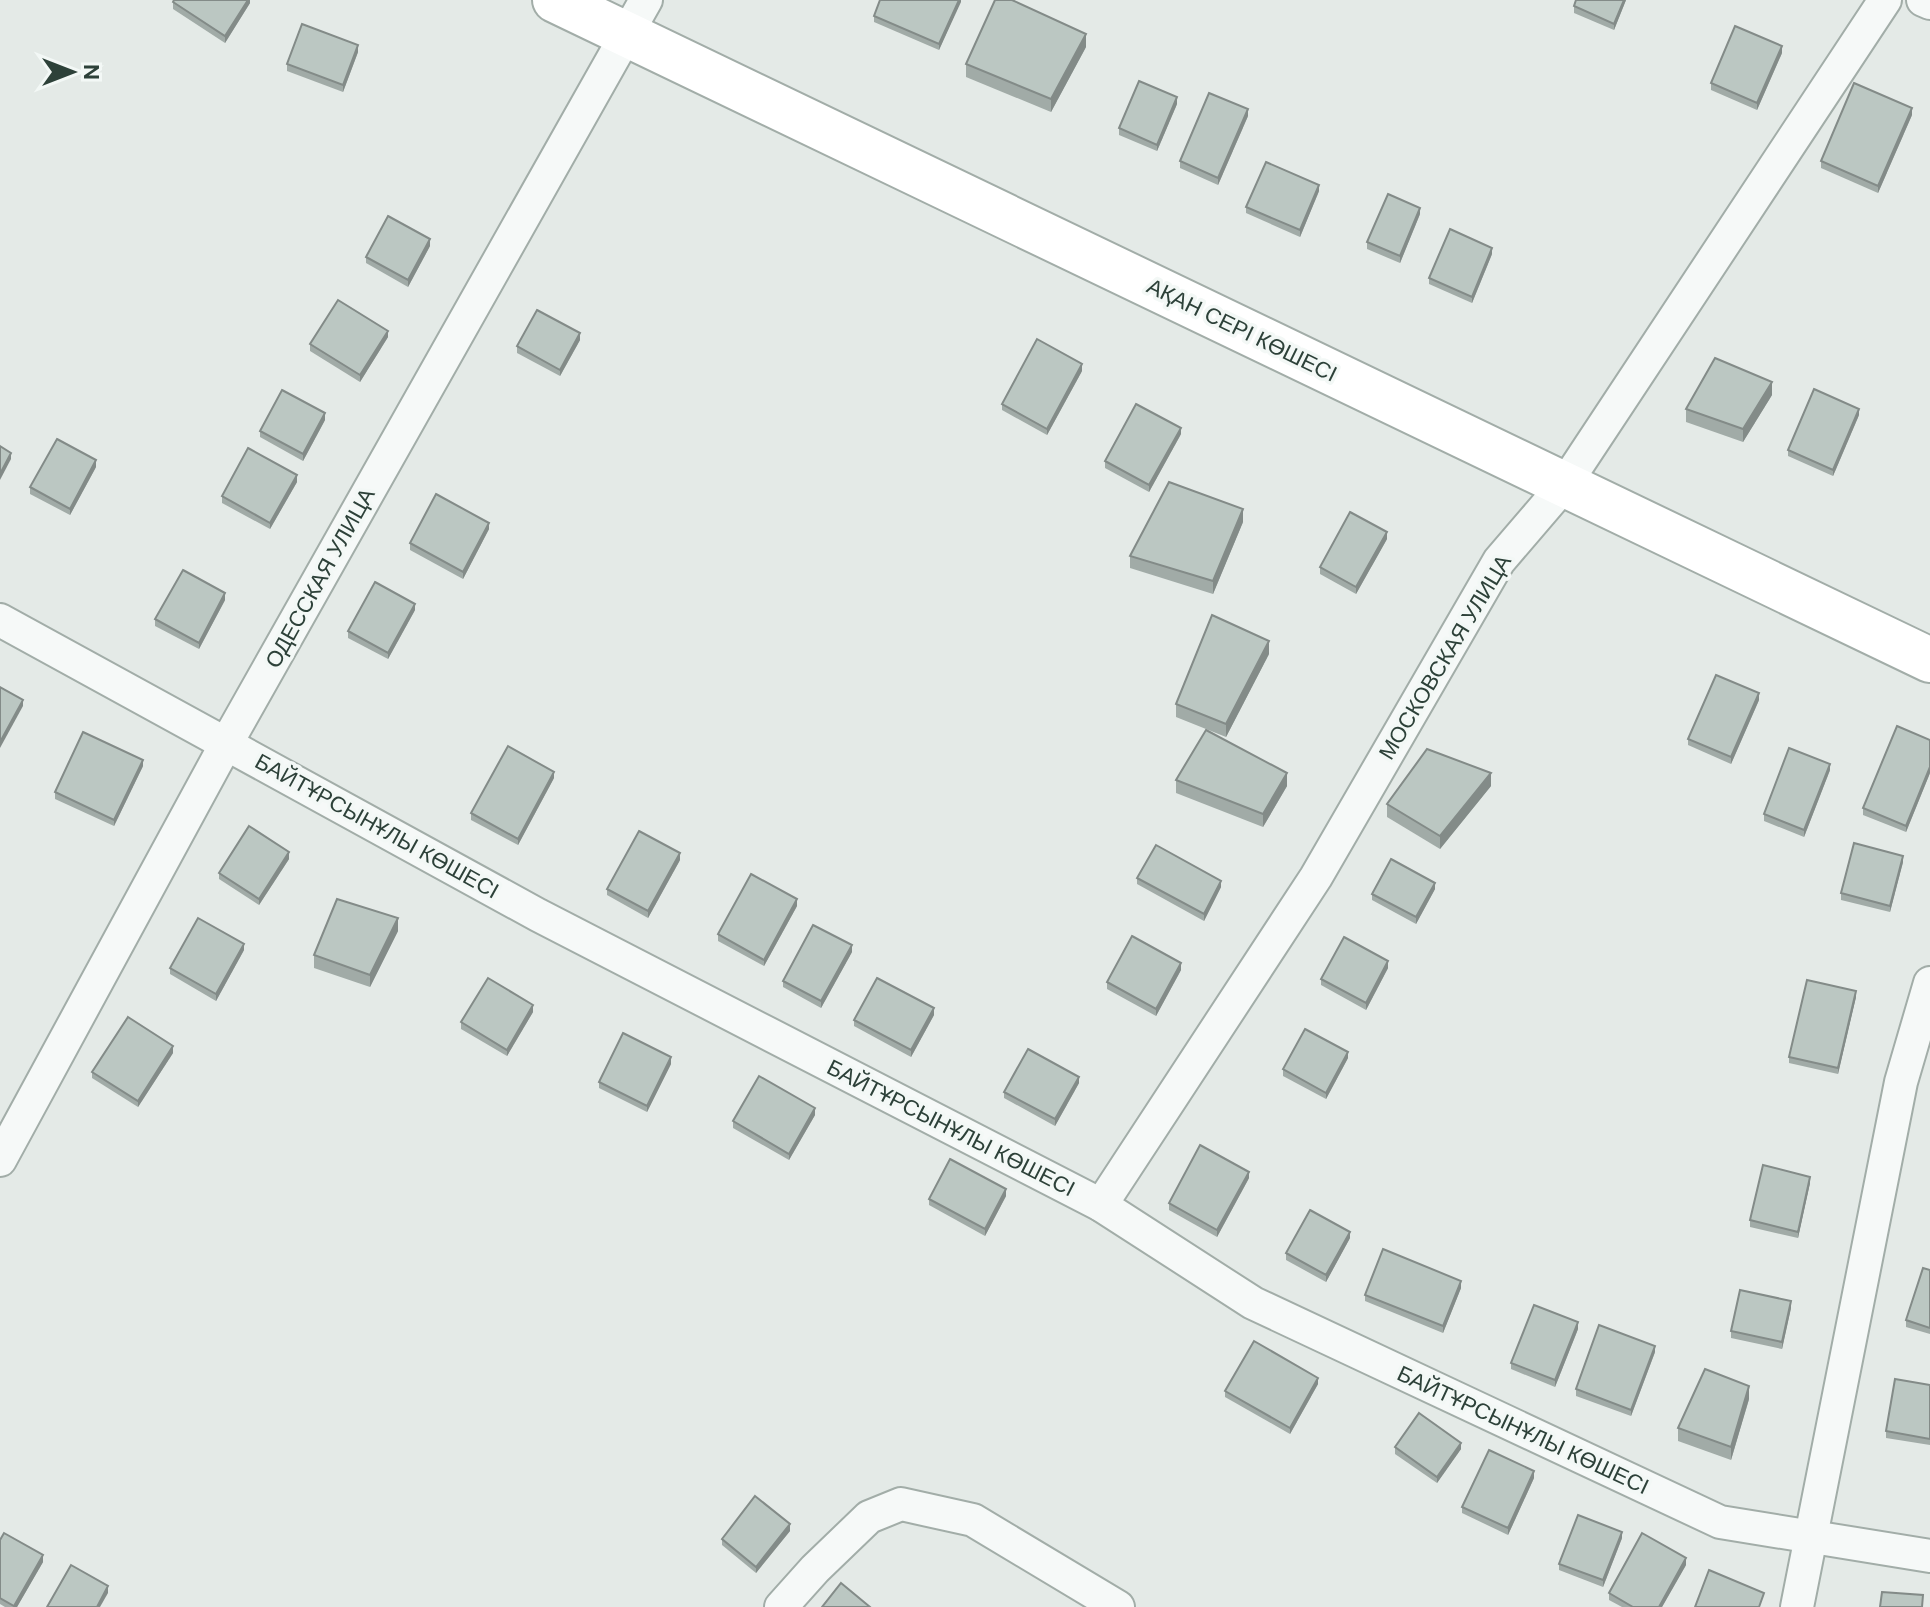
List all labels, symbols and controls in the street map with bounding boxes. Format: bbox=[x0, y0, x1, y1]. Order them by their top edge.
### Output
north arrow bbox=[32, 32, 112, 112]
text: N bbox=[77, 64, 106, 80]
street label: АҚАН СЕРІ КӨШЕСІ bbox=[1142, 271, 1342, 389]
street label: ОДЕССКАЯ УЛИЦА bbox=[258, 483, 382, 673]
street label: МОСКОВСКАЯ УЛИЦА bbox=[1372, 549, 1518, 765]
street label: БАЙТҰРСЫНҰЛЫ КӨШЕСІ bbox=[250, 747, 504, 905]
street label: БАЙТҰРСЫНҰЛЫ КӨШЕСІ bbox=[822, 1053, 1080, 1203]
street label: БАЙТҰРСЫНҰЛЫ КӨШЕСІ bbox=[1392, 1359, 1654, 1501]

